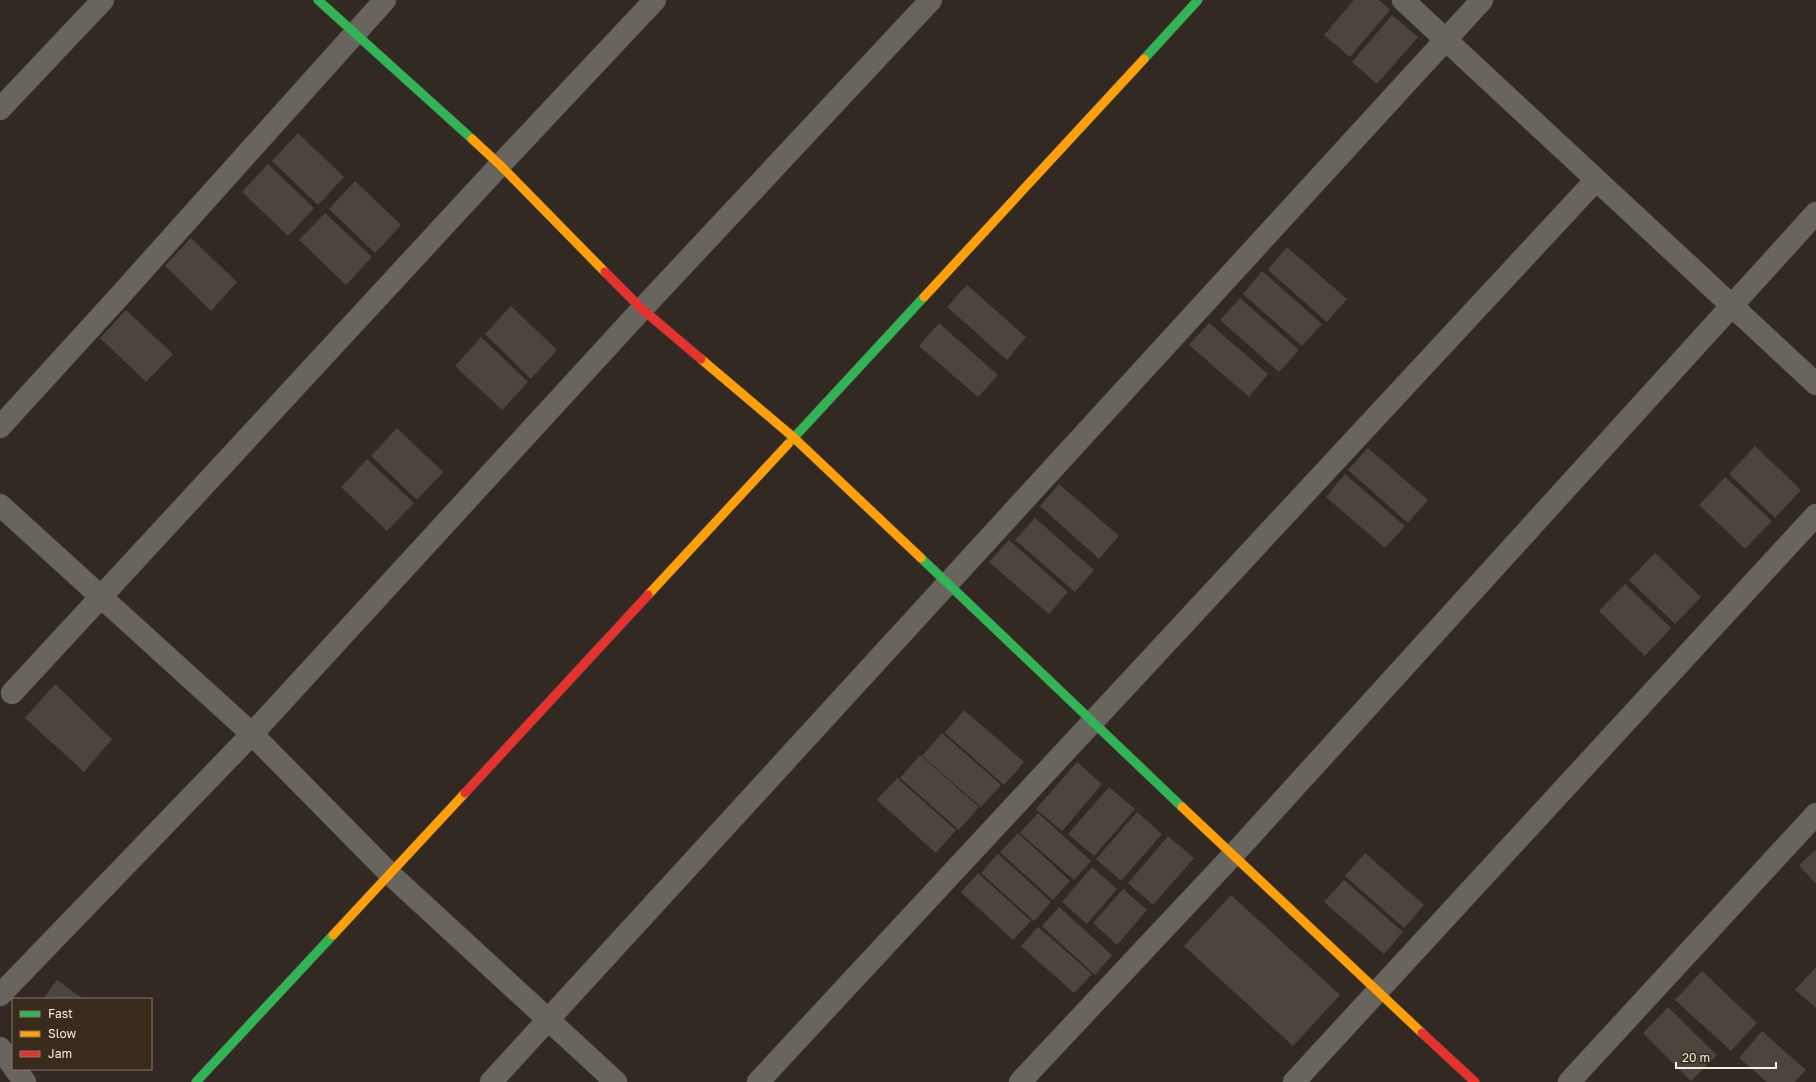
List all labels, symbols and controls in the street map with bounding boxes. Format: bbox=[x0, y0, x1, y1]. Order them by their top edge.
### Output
legend bbox=[12, 998, 152, 1070]
text: Fast bbox=[48, 1006, 73, 1021]
text: Slow bbox=[48, 1026, 76, 1041]
scale bar bbox=[1676, 1044, 1776, 1070]
text: Jam bbox=[48, 1046, 72, 1061]
text: 20 m bbox=[1682, 1050, 1710, 1065]

